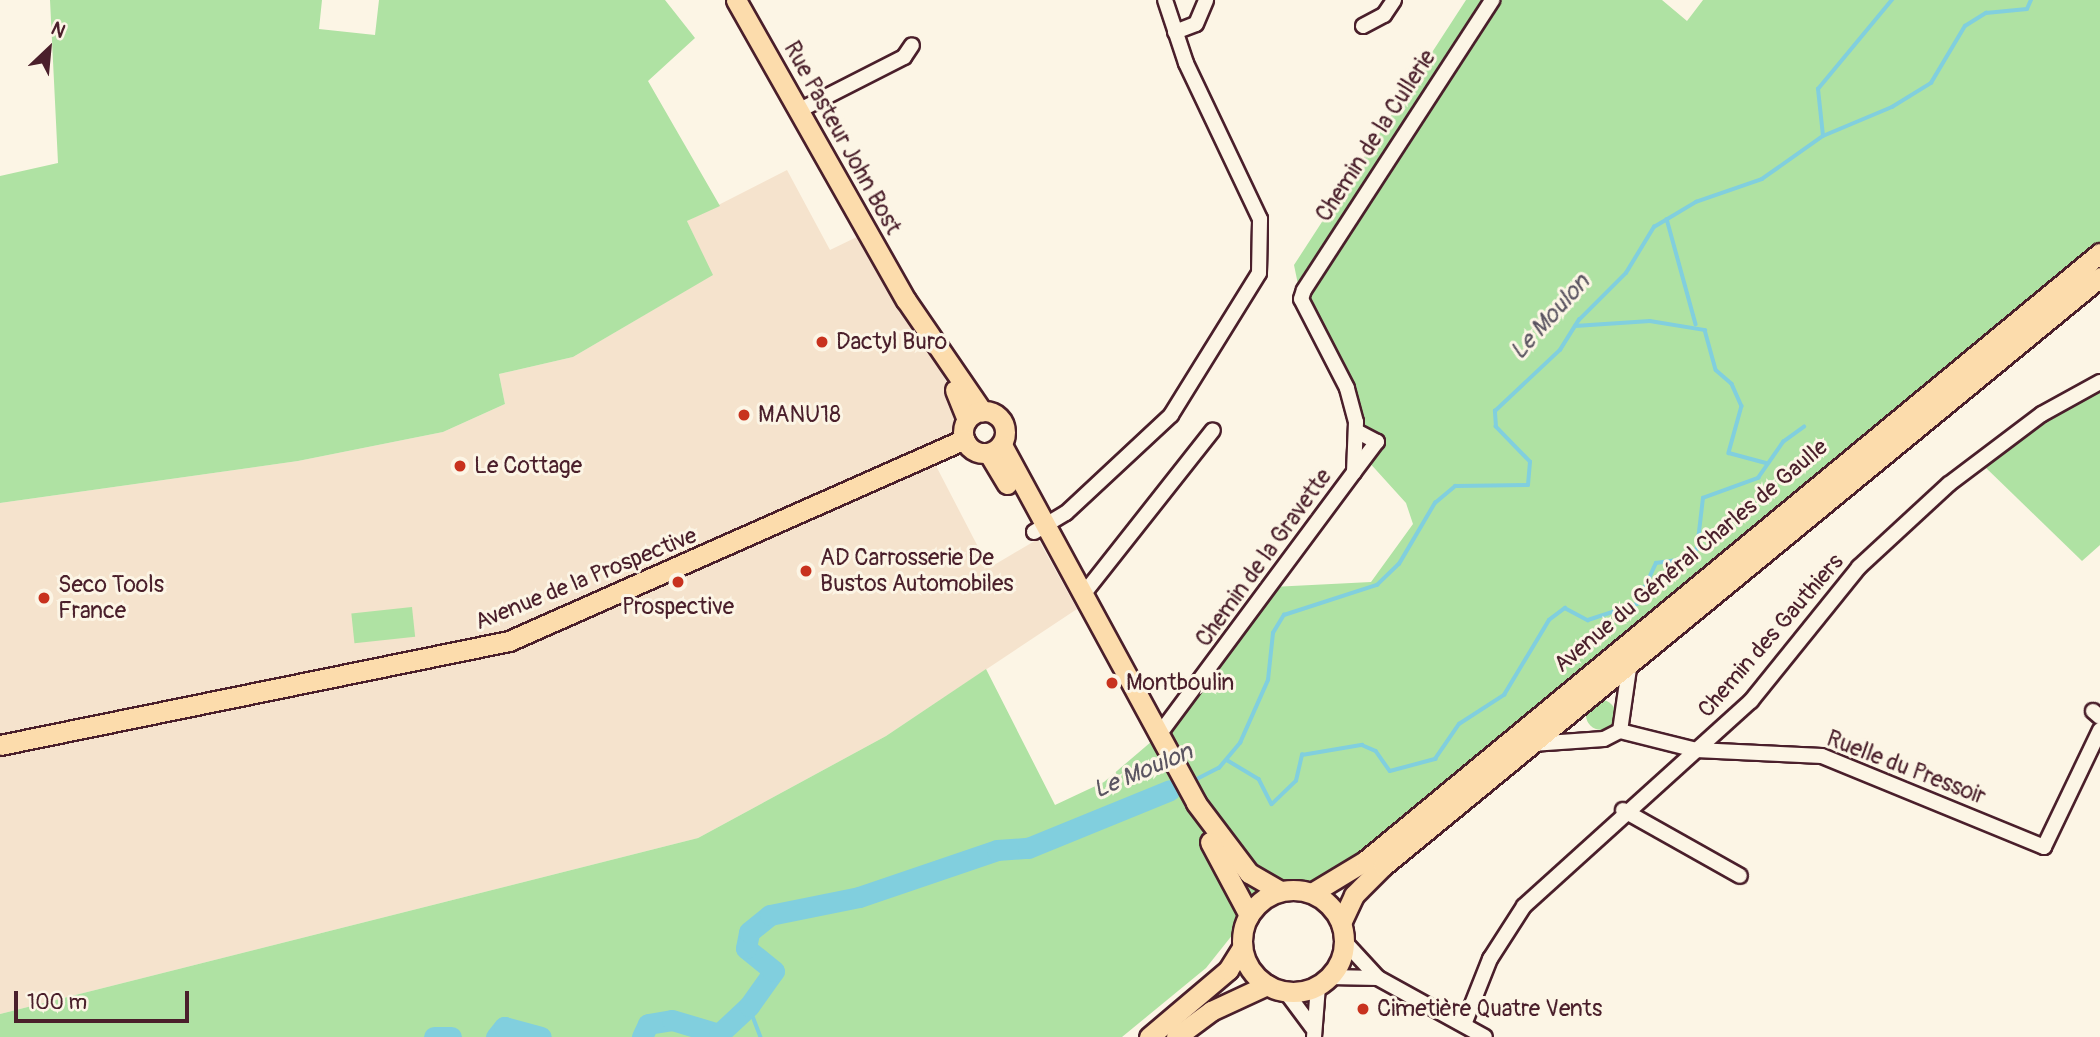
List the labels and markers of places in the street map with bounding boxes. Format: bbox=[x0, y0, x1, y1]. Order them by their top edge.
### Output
place label: Dactyl Buro bbox=[836, 328, 947, 356]
marker: Dactyl Buro bbox=[814, 334, 830, 350]
place label: MANU18 bbox=[758, 401, 841, 429]
marker: MANU18 bbox=[736, 407, 752, 423]
place label: Le Cottage bbox=[474, 452, 582, 480]
marker: Le Cottage bbox=[452, 458, 468, 474]
place label: AD Carrosserie De Bustos Automobiles bbox=[820, 544, 1014, 598]
marker: AD Carrosserie De Bustos Automobiles bbox=[798, 563, 814, 579]
place label: Seco Tools France bbox=[58, 571, 164, 625]
marker: Prospective bbox=[670, 574, 686, 590]
marker: Seco Tools France bbox=[36, 590, 52, 606]
place label: Prospective bbox=[622, 593, 734, 621]
place label: Montboulin bbox=[1126, 669, 1234, 697]
marker: Montboulin bbox=[1104, 675, 1120, 691]
place label: Cimetière Quatre Vents bbox=[1377, 995, 1602, 1023]
marker: Cimetière Quatre Vents bbox=[1355, 1001, 1371, 1017]

